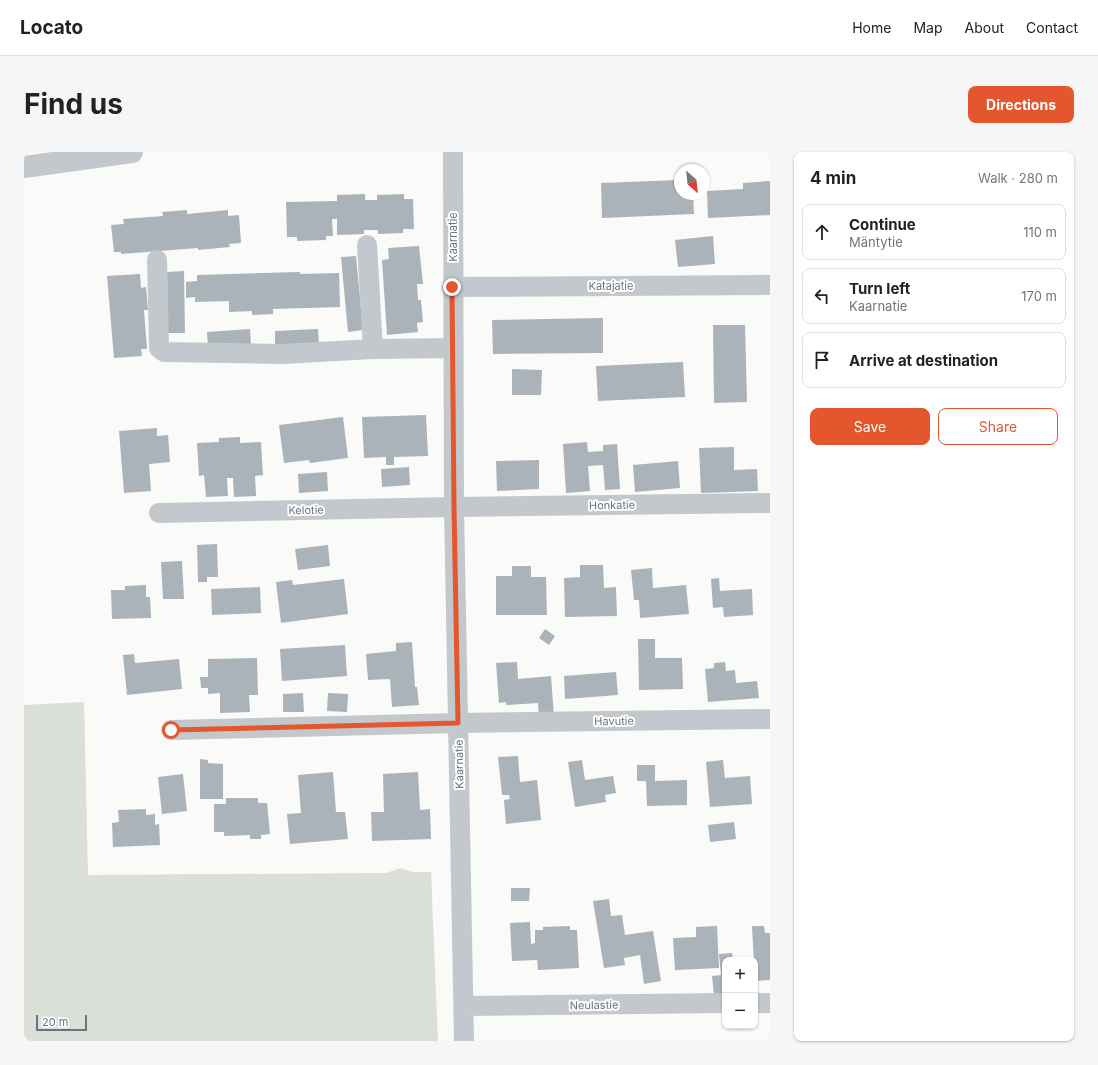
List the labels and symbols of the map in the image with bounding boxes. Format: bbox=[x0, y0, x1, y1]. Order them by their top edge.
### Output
north arrow bbox=[674, 164, 710, 200]
street label: Kaarnatie bbox=[446, 212, 460, 262]
route end bbox=[443, 278, 461, 296]
street label: Katajatie bbox=[589, 279, 633, 293]
street label: Honkatie bbox=[589, 498, 635, 512]
street label: Kelotie bbox=[288, 503, 324, 517]
street label: Havutie bbox=[594, 714, 634, 728]
route start bbox=[162, 721, 180, 739]
street label: Kaarnatie bbox=[452, 739, 466, 789]
street label: Neulastie bbox=[570, 998, 618, 1012]
scale bar bbox=[36, 1013, 87, 1032]

